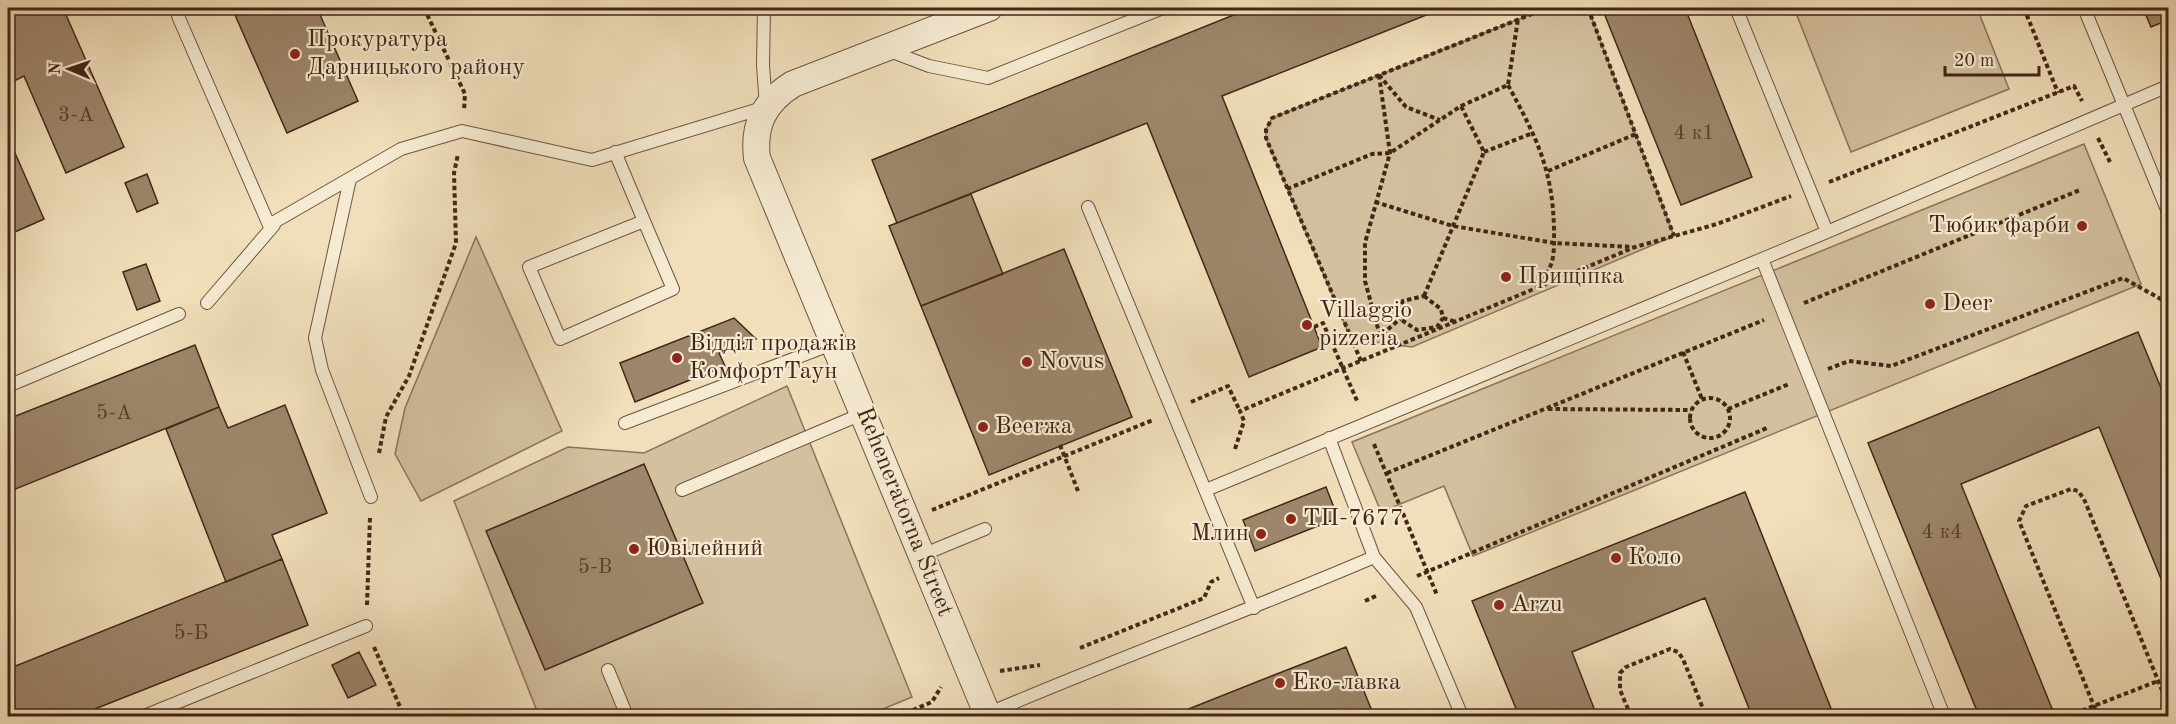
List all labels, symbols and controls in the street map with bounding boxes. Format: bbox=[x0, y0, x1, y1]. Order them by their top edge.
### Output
place label: Прокуратура Дарницького району bbox=[307, 28, 525, 80]
north arrow bbox=[39, 39, 99, 99]
scale bar bbox=[1945, 39, 2040, 77]
marker: Прокуратура Дарницького району bbox=[288, 47, 302, 61]
text: 20 m bbox=[1954, 52, 1994, 70]
text: N bbox=[48, 61, 64, 75]
house number: 3-А bbox=[58, 105, 94, 126]
house number: 4 к1 bbox=[1674, 123, 1714, 144]
place label: Тюбик фарби bbox=[1928, 214, 2070, 238]
marker: Тюбик фарби bbox=[2075, 219, 2089, 233]
place label: Прищіпка bbox=[1518, 265, 1624, 289]
marker: Прищіпка bbox=[1499, 270, 1513, 284]
place label: Deer bbox=[1942, 292, 1993, 316]
marker: Deer bbox=[1923, 297, 1937, 311]
place label: Villaggio pizzeria bbox=[1319, 299, 1412, 351]
marker: Villaggio pizzeria bbox=[1300, 318, 1314, 332]
place label: Відділ продажів КомфортТаун bbox=[689, 332, 857, 384]
place label: Novus bbox=[1039, 350, 1104, 374]
marker: Відділ продажів КомфортТаун bbox=[670, 351, 684, 365]
marker: Novus bbox=[1020, 355, 1034, 369]
house number: 5-А bbox=[96, 403, 132, 424]
street label: Reheneratorna Street bbox=[851, 404, 957, 620]
place label: Beerжа bbox=[995, 415, 1073, 439]
marker: Beerжа bbox=[976, 420, 990, 434]
place label: ТП-7677 bbox=[1303, 507, 1404, 531]
marker: ТП-7677 bbox=[1284, 512, 1298, 526]
place label: Млин bbox=[1191, 522, 1249, 546]
house number: 4 к4 bbox=[1922, 522, 1962, 543]
marker: Млин bbox=[1254, 527, 1268, 541]
place label: Ювілейний bbox=[646, 537, 763, 561]
marker: Ювілейний bbox=[627, 542, 641, 556]
place label: Коло bbox=[1628, 546, 1681, 570]
marker: Коло bbox=[1609, 551, 1623, 565]
house number: 5-В bbox=[578, 557, 612, 578]
place label: Arzu bbox=[1511, 593, 1563, 617]
marker: Arzu bbox=[1492, 598, 1506, 612]
house number: 5-Б bbox=[174, 623, 208, 644]
place label: Еко-лавка bbox=[1292, 671, 1401, 695]
marker: Еко-лавка bbox=[1273, 676, 1287, 690]

